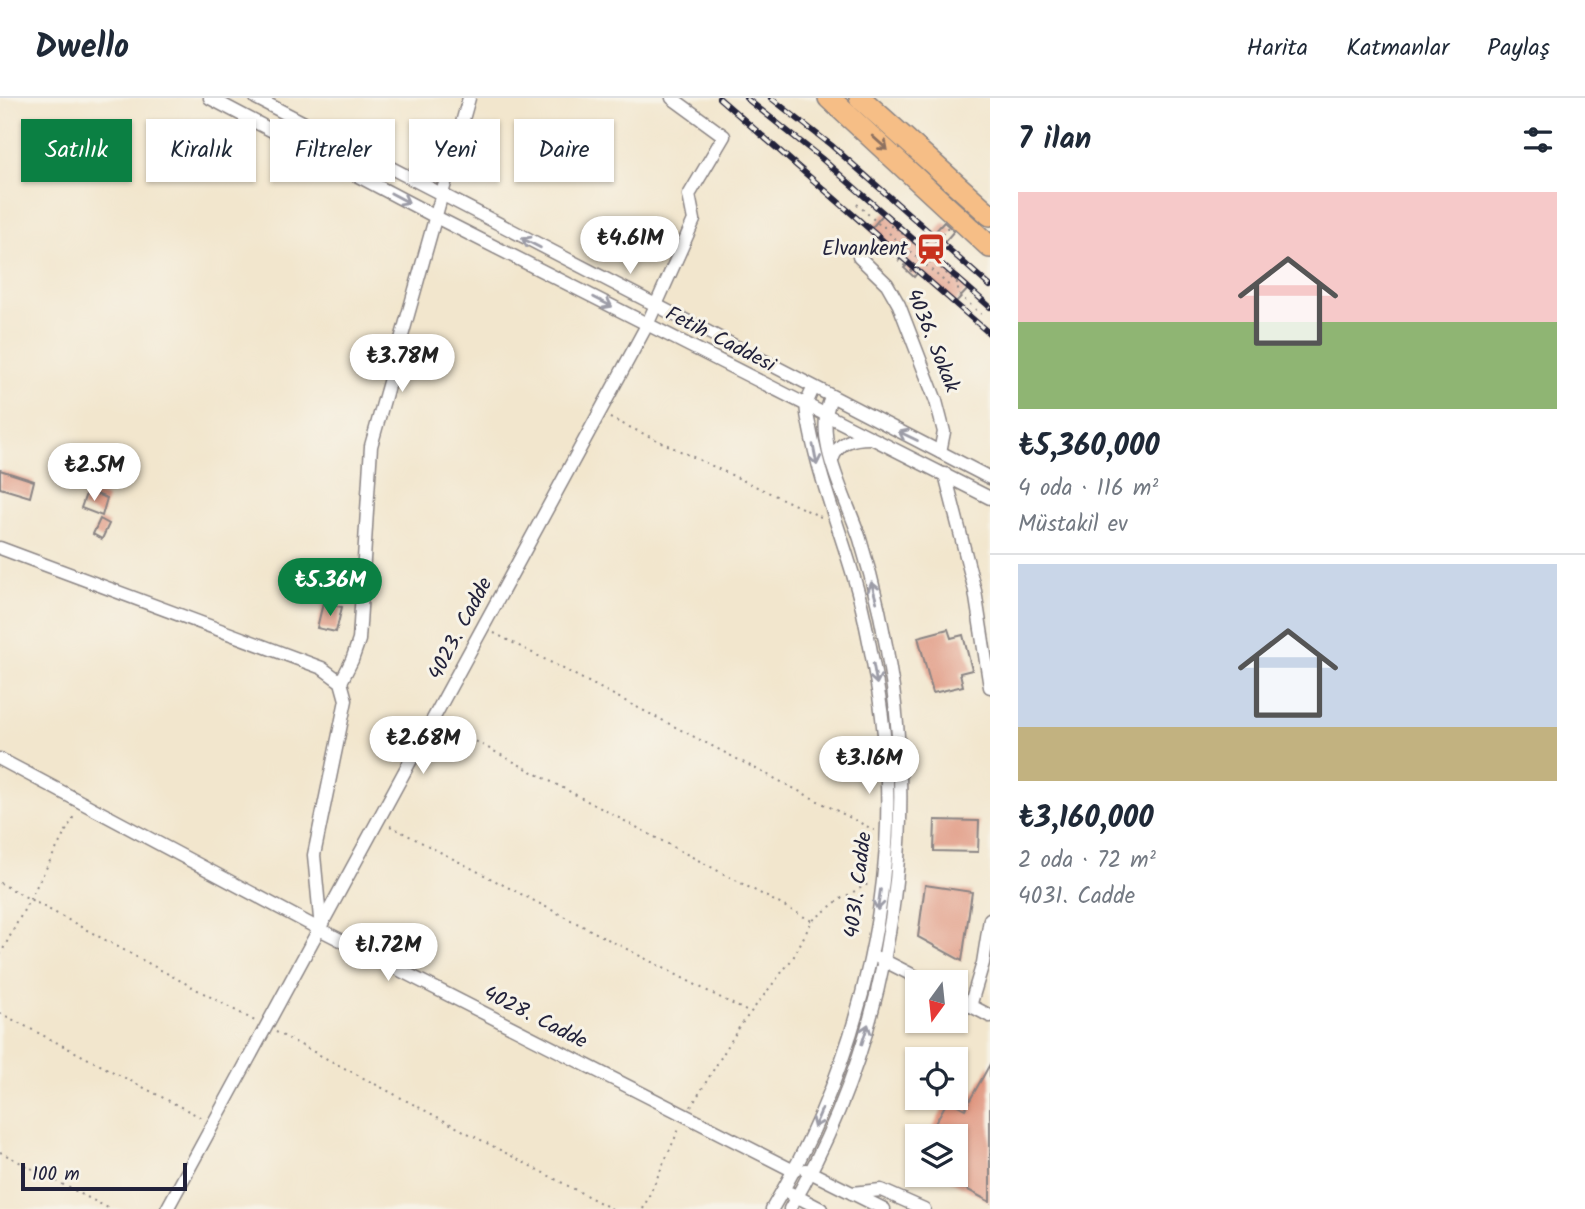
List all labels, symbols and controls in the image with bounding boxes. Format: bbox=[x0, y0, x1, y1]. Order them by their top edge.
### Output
text: Dwello bbox=[35, 22, 129, 75]
text: Harita bbox=[1247, 29, 1308, 68]
text: Katmanlar bbox=[1346, 29, 1449, 68]
text: Paylaş bbox=[1487, 29, 1550, 68]
text: 7 ilan bbox=[1018, 116, 1091, 164]
chip: Satılık bbox=[21, 119, 132, 182]
chip: Kiralık bbox=[146, 119, 256, 182]
chip: Filtreler bbox=[270, 119, 395, 182]
chip: Yeni bbox=[409, 119, 500, 182]
chip: Daire bbox=[514, 119, 614, 182]
icon: filters bbox=[1519, 121, 1557, 159]
one-way arrow bbox=[871, 135, 889, 151]
one-way arrow bbox=[390, 192, 410, 206]
pin: ₺4.61M bbox=[573, 216, 687, 276]
text: ₺4.61M bbox=[596, 221, 664, 257]
station icon: Elvankent bbox=[914, 232, 948, 266]
place label: Elvankent bbox=[822, 233, 909, 266]
one-way arrow bbox=[521, 236, 541, 250]
icon: home bbox=[1225, 238, 1351, 364]
street label: 4036. Sokak bbox=[896, 284, 968, 398]
one-way arrow bbox=[592, 296, 613, 310]
street label: Fetih Caddesi bbox=[659, 298, 782, 382]
pin: ₺3.78M bbox=[345, 334, 459, 394]
text: ₺3.78M bbox=[366, 339, 438, 375]
text: ₺5,360,000 bbox=[1018, 423, 1160, 471]
one-way arrow bbox=[898, 429, 919, 442]
one-way arrow bbox=[809, 443, 822, 466]
pin: ₺2.5M bbox=[45, 444, 143, 503]
text: ₺2.5M bbox=[64, 448, 124, 484]
text: 4 oda · 116 m² bbox=[1018, 471, 1158, 507]
text: Müstakil ev bbox=[1018, 507, 1128, 543]
pin: ₺5.36M bbox=[273, 559, 387, 618]
text: ₺5.36M bbox=[294, 563, 366, 599]
street label: 4023. Cadde bbox=[420, 571, 502, 686]
one-way arrow bbox=[867, 581, 880, 604]
icon: home bbox=[1225, 610, 1351, 736]
one-way arrow bbox=[869, 662, 882, 685]
pin: ₺2.68M bbox=[366, 716, 480, 776]
text: ₺2.68M bbox=[386, 721, 460, 757]
pin: ₺3.16M bbox=[812, 736, 926, 796]
text: ₺3.16M bbox=[835, 741, 903, 777]
text: ₺3,160,000 bbox=[1018, 795, 1154, 843]
street label: 4031. Cadde bbox=[836, 829, 882, 940]
text: 2 oda · 72 m² bbox=[1018, 843, 1156, 879]
text: 4031. Cadde bbox=[1018, 879, 1135, 915]
one-way arrow bbox=[872, 888, 885, 911]
pin: ₺1.72M bbox=[331, 924, 445, 983]
text: ₺1.72M bbox=[355, 928, 421, 964]
north arrow bbox=[905, 970, 968, 1032]
map controls bbox=[905, 970, 968, 1187]
street label: 4028. Cadde bbox=[477, 978, 593, 1059]
one-way arrow bbox=[860, 1024, 873, 1046]
button: locate bbox=[905, 1047, 968, 1110]
one-way arrow bbox=[811, 1107, 824, 1129]
button: layers bbox=[905, 1124, 968, 1187]
scale bar bbox=[21, 1160, 187, 1192]
text: 100 m bbox=[32, 1160, 80, 1190]

